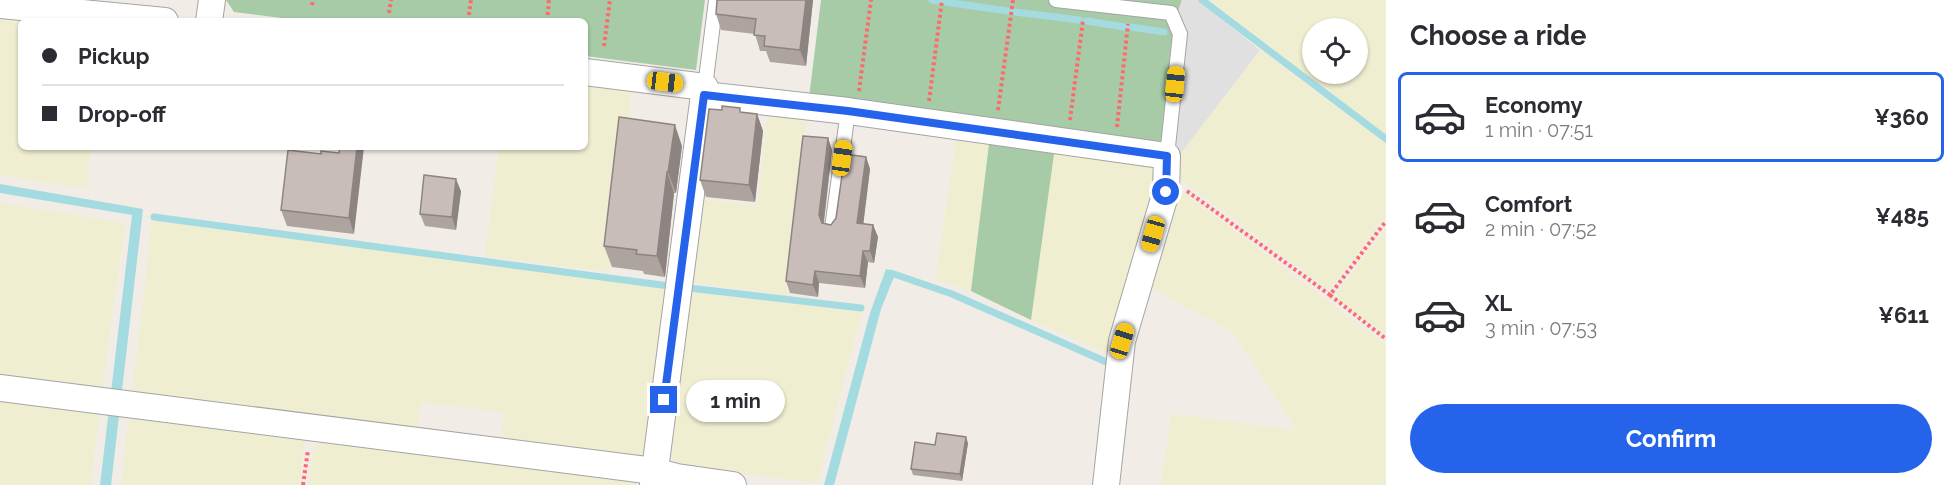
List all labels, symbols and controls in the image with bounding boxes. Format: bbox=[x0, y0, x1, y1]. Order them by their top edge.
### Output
map controls bbox=[1302, 18, 1368, 84]
button: locate bbox=[1302, 18, 1368, 84]
text: Choose a ride bbox=[1410, 20, 1586, 51]
text: Pickup bbox=[78, 43, 150, 69]
car bbox=[1164, 65, 1186, 103]
car bbox=[646, 71, 684, 93]
icon: car bbox=[1413, 90, 1467, 144]
text: Economy bbox=[1485, 92, 1583, 118]
text: Drop-off bbox=[78, 101, 166, 127]
text: ¥360 bbox=[1874, 104, 1929, 130]
text: 1 min · 07:51 bbox=[1485, 118, 1593, 142]
car bbox=[831, 139, 853, 177]
route start bbox=[1152, 178, 1179, 205]
icon: car bbox=[1413, 189, 1467, 243]
text: Comfort bbox=[1485, 191, 1572, 217]
text: ¥485 bbox=[1875, 203, 1929, 229]
car bbox=[1139, 214, 1167, 254]
text: 2 min · 07:52 bbox=[1485, 217, 1597, 241]
icon: car bbox=[1413, 288, 1467, 342]
text: XL bbox=[1485, 290, 1512, 316]
text: ¥611 bbox=[1878, 302, 1929, 328]
text: 3 min · 07:53 bbox=[1485, 316, 1597, 340]
car bbox=[1108, 321, 1136, 361]
callout: 1 min bbox=[685, 379, 784, 421]
route end bbox=[650, 386, 677, 413]
text: 1 min bbox=[710, 389, 761, 413]
button: Confirm bbox=[1410, 404, 1932, 473]

